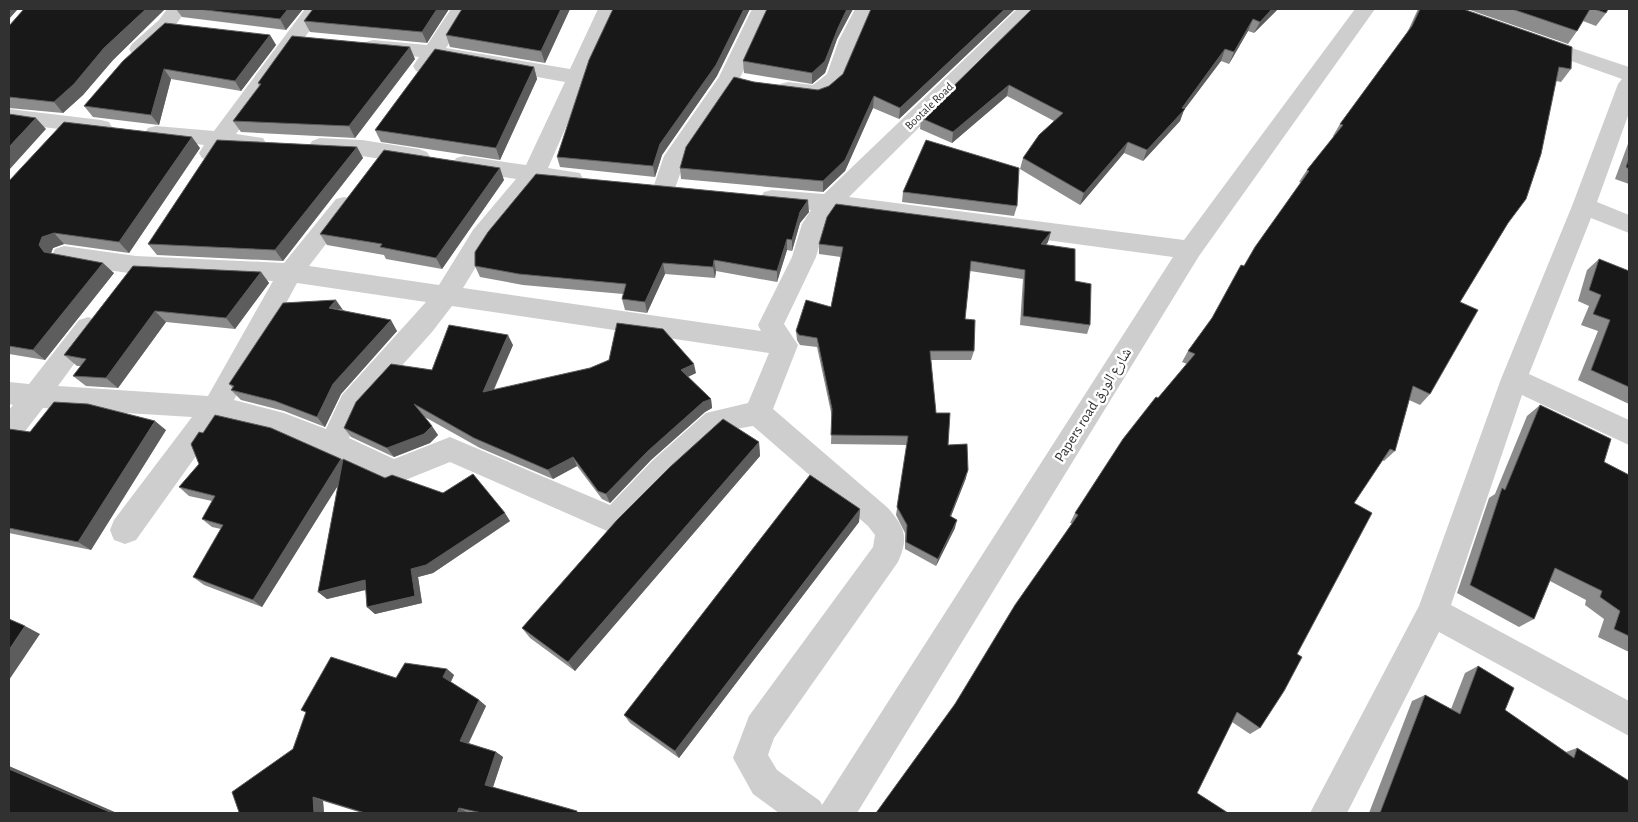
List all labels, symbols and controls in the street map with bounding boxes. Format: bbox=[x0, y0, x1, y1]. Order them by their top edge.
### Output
street label: Bootale Road bbox=[903, 80, 955, 132]
street label: Papers road شارع الورق bbox=[1052, 345, 1136, 466]

